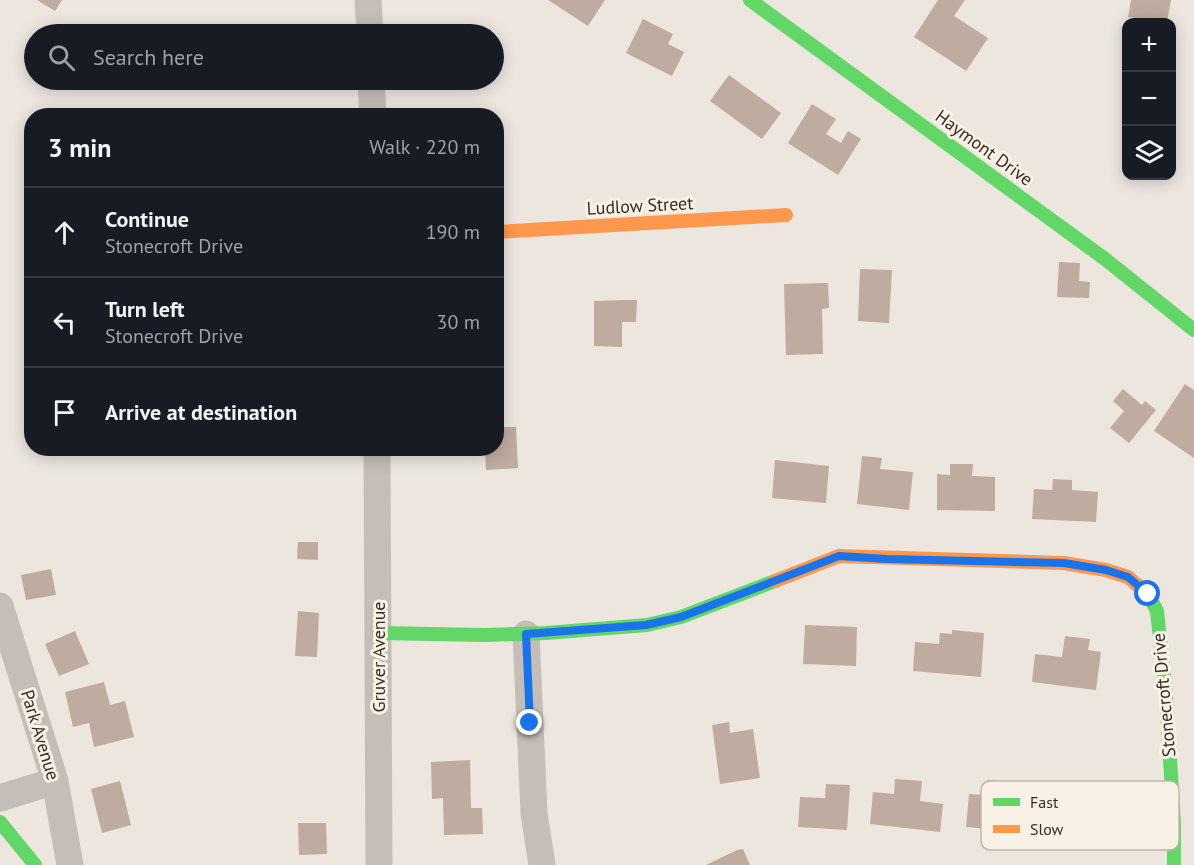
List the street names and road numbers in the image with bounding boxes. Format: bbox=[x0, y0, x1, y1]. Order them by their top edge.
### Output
street label: Haymont Drive bbox=[931, 105, 1037, 191]
street label: Ludlow Street bbox=[586, 191, 694, 220]
street label: Gruver Avenue bbox=[367, 601, 390, 713]
street label: Stonecroft Drive bbox=[1147, 632, 1180, 758]
street label: Park Avenue bbox=[16, 687, 65, 783]

